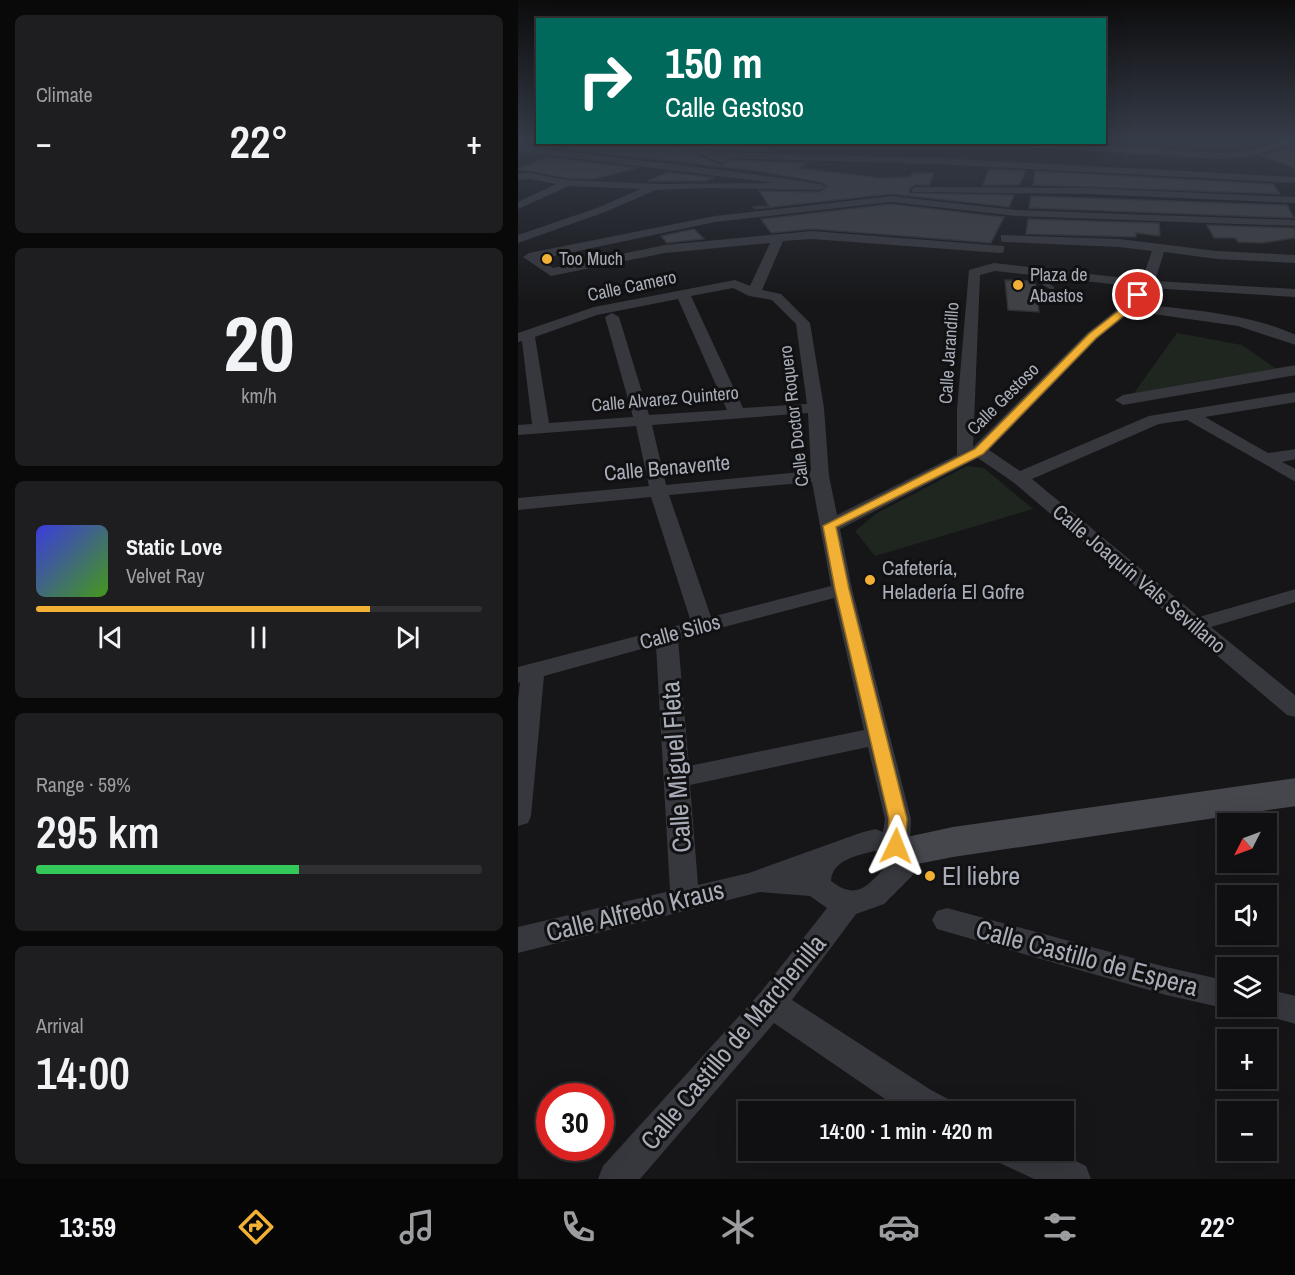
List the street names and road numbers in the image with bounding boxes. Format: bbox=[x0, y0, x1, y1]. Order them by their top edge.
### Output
street label: Calle Camero bbox=[585, 264, 679, 307]
street label: Calle Jarandillo bbox=[932, 301, 965, 405]
street label: Calle Doctor Roquero bbox=[772, 344, 815, 488]
street label: Calle Gestoso bbox=[961, 357, 1044, 440]
street label: Calle Alvarez Quintero bbox=[590, 380, 740, 417]
street label: Calle Benavente bbox=[603, 448, 731, 487]
street label: Calle Joaquín Vals Sevillano bbox=[1047, 497, 1232, 660]
street label: Calle Silos bbox=[636, 607, 723, 656]
street label: Calle Miguel Fleta bbox=[652, 680, 699, 854]
street label: Calle Alfredo Kraus bbox=[542, 871, 728, 950]
street label: Calle Castillo de Espera bbox=[972, 911, 1202, 1004]
street label: Calle Castillo de Marchenilla bbox=[632, 926, 833, 1157]

